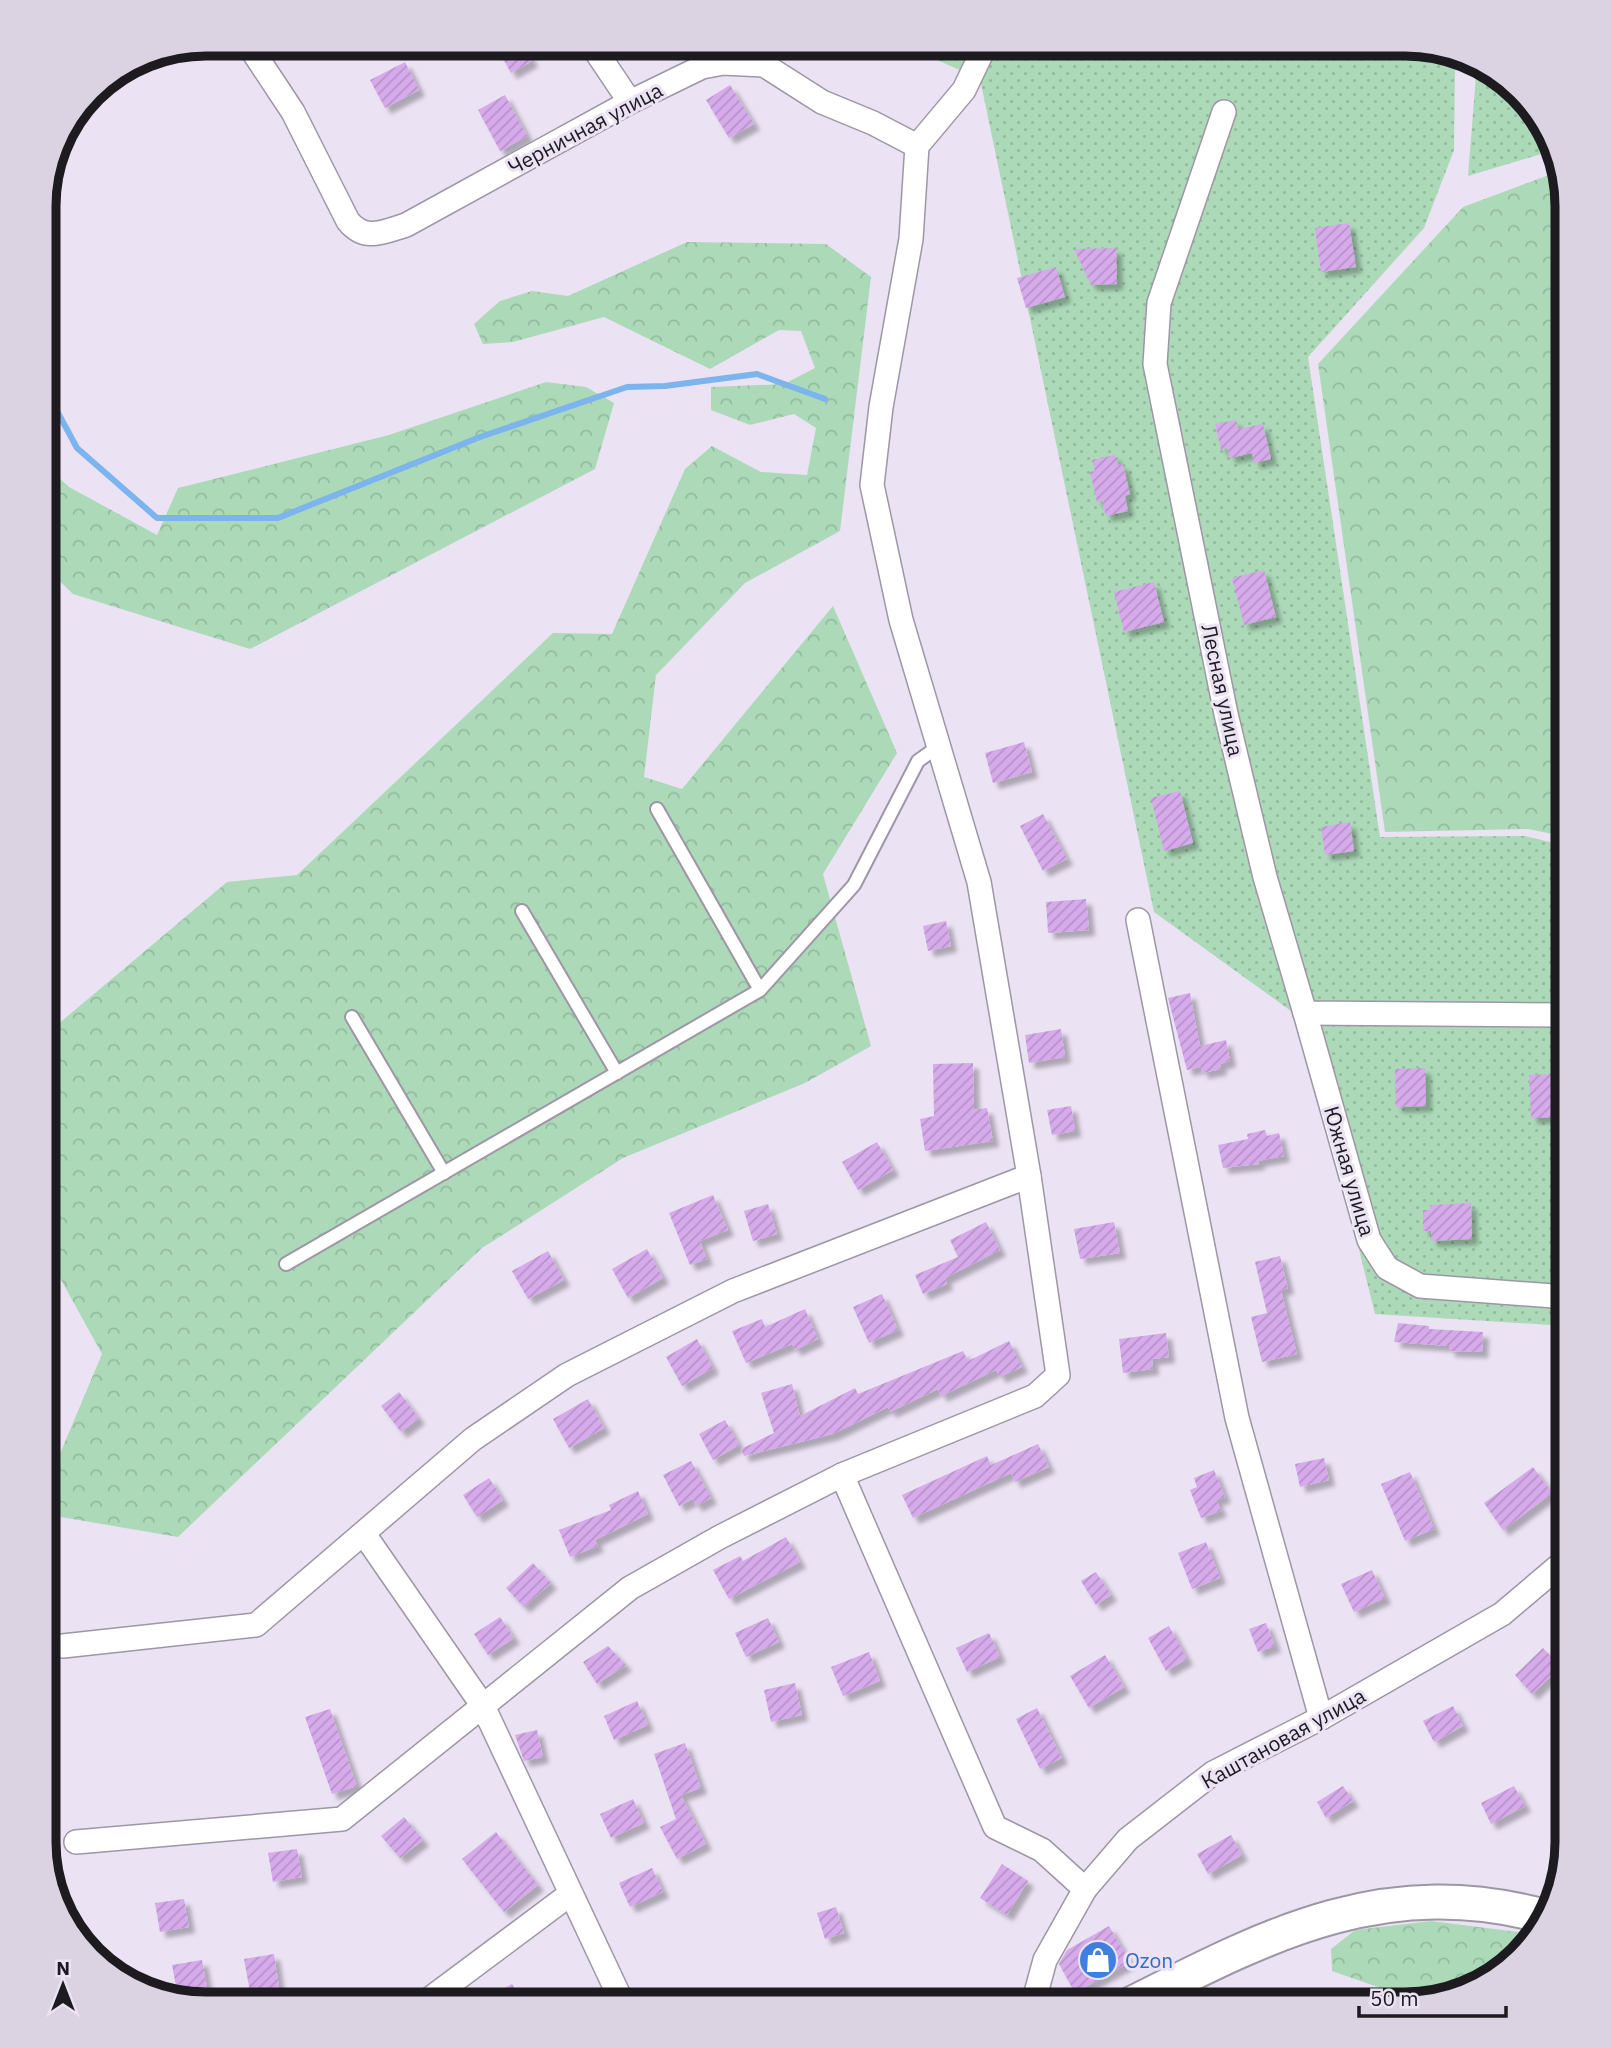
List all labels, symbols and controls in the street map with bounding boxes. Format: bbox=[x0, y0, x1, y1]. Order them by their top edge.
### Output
street label: Черничная улица bbox=[503, 75, 667, 181]
street label: Лесная улица bbox=[1195, 621, 1251, 759]
street label: Южная улица bbox=[1318, 1103, 1382, 1239]
street label: Каштановая улица bbox=[1196, 1681, 1370, 1795]
shop icon: Ozon bbox=[1077, 1939, 1119, 1981]
place label: Ozon bbox=[1125, 1946, 1173, 1974]
north arrow bbox=[28, 1950, 98, 2020]
text: N bbox=[56, 1956, 70, 1980]
scale bar bbox=[1359, 1974, 1506, 2018]
text: 50 m bbox=[1370, 1984, 1419, 2012]

